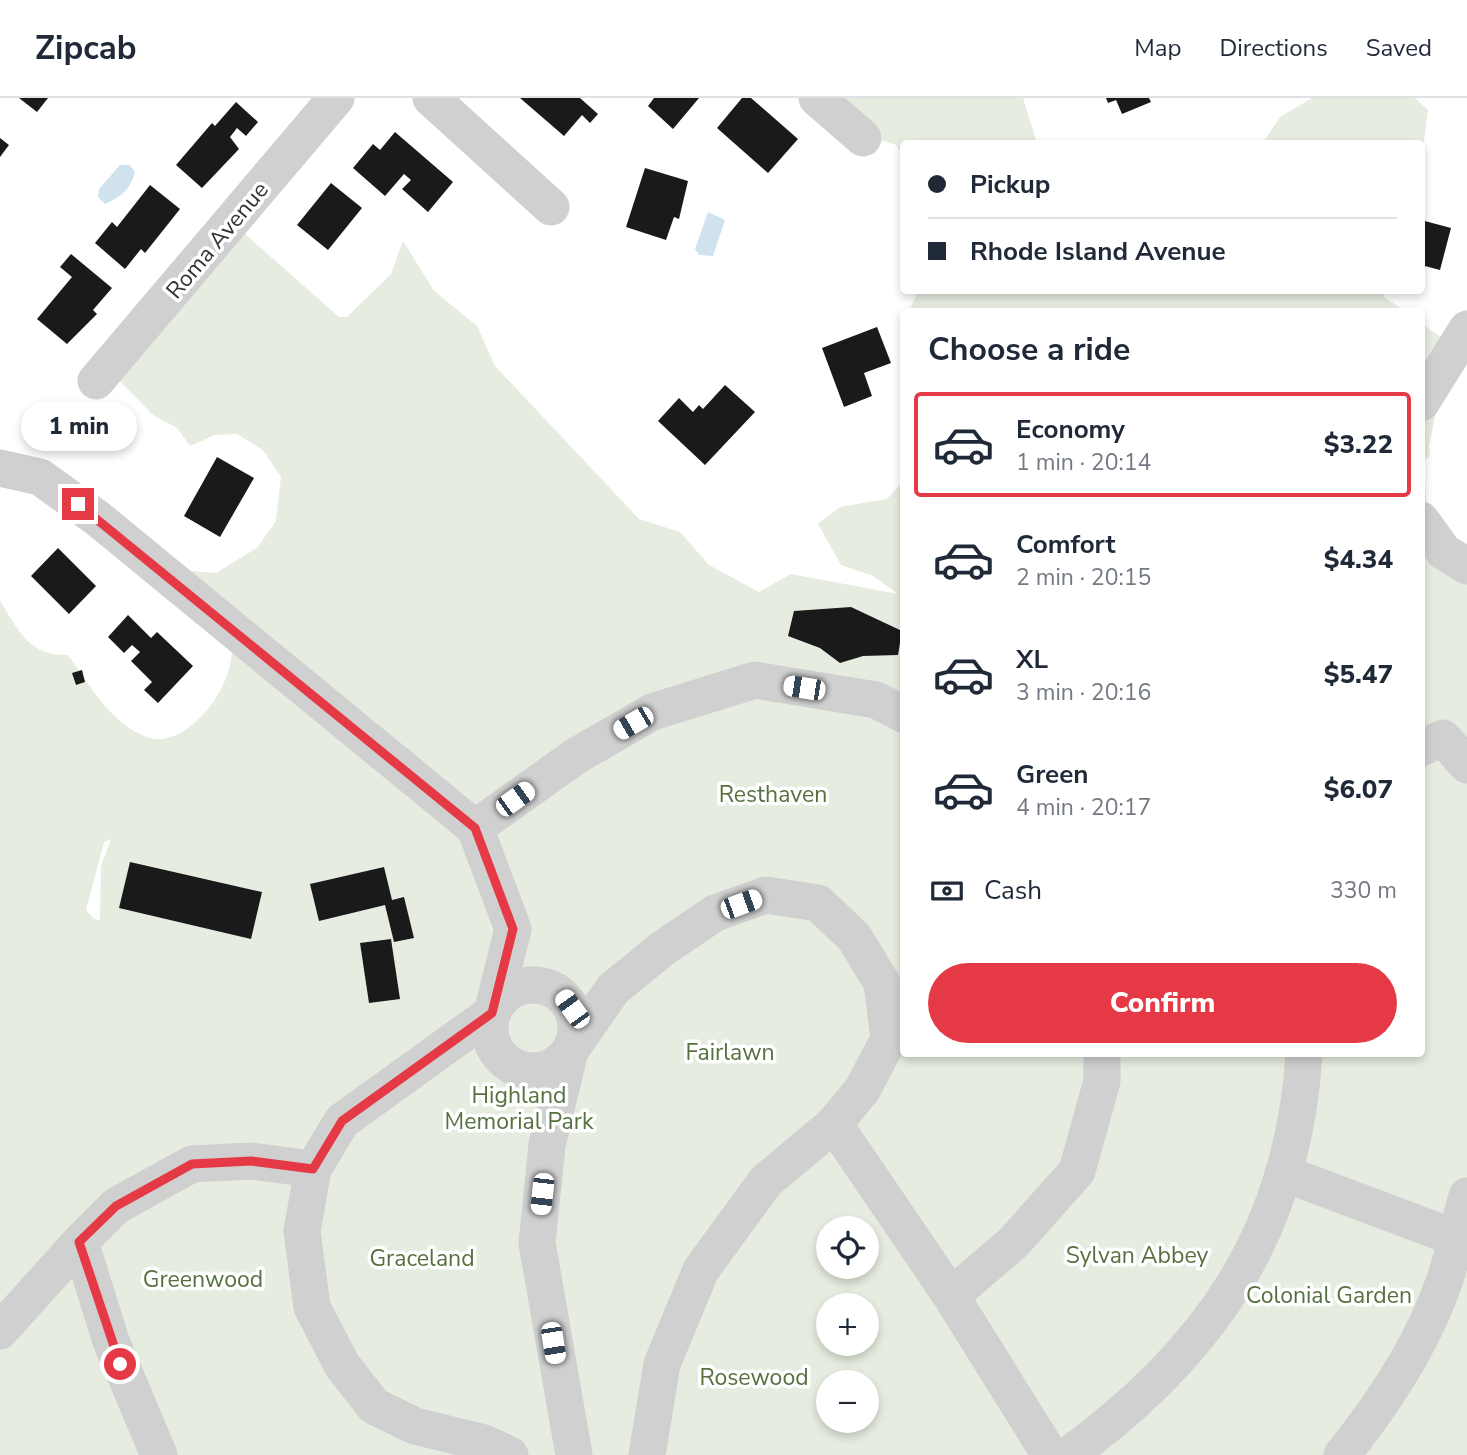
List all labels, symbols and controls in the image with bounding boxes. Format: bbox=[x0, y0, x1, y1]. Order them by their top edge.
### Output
text: Zipcab bbox=[35, 26, 137, 71]
text: Map bbox=[1134, 32, 1181, 64]
text: Directions bbox=[1219, 32, 1328, 64]
text: Saved bbox=[1366, 32, 1432, 64]
text: Pickup bbox=[970, 167, 1050, 202]
street label: Roma Avenue bbox=[159, 175, 276, 305]
text: Rhode Island Avenue bbox=[970, 234, 1226, 269]
text: Choose a ride bbox=[928, 328, 1130, 371]
callout: 1 min bbox=[20, 402, 136, 452]
text: 1 min bbox=[49, 411, 109, 442]
text: Economy bbox=[1016, 412, 1125, 447]
icon: car bbox=[932, 413, 995, 476]
text: $3.22 bbox=[1324, 427, 1393, 462]
text: 1 min · 20:14 bbox=[1016, 447, 1151, 478]
route end bbox=[62, 488, 94, 520]
text: Comfort bbox=[1016, 527, 1116, 562]
icon: car bbox=[932, 528, 995, 591]
text: $4.34 bbox=[1324, 542, 1393, 577]
text: 2 min · 20:15 bbox=[1016, 562, 1151, 593]
text: XL bbox=[1016, 642, 1048, 677]
icon: car bbox=[932, 643, 995, 706]
text: $5.47 bbox=[1324, 657, 1393, 692]
car bbox=[782, 674, 827, 702]
text: 3 min · 20:16 bbox=[1016, 677, 1151, 708]
car bbox=[610, 703, 657, 743]
text: Green bbox=[1016, 757, 1089, 792]
icon: car bbox=[932, 758, 995, 821]
text: $6.07 bbox=[1324, 772, 1393, 807]
car bbox=[492, 778, 539, 820]
park label: Resthaven bbox=[719, 779, 827, 810]
text: 4 min · 20:17 bbox=[1016, 792, 1151, 823]
icon: cash bbox=[928, 872, 966, 910]
text: Cash bbox=[984, 873, 1042, 908]
text: 330 m bbox=[1330, 875, 1397, 906]
car bbox=[718, 887, 765, 921]
button: Confirm bbox=[928, 963, 1397, 1043]
car bbox=[552, 986, 593, 1032]
park label: Fairlawn bbox=[685, 1037, 775, 1068]
park label: Highland Memorial Park bbox=[445, 1080, 594, 1137]
car bbox=[530, 1172, 555, 1216]
map controls bbox=[816, 1216, 879, 1433]
button: locate bbox=[816, 1216, 879, 1279]
park label: Sylvan Abbey bbox=[1066, 1240, 1208, 1271]
park label: Graceland bbox=[369, 1243, 475, 1274]
park label: Greenwood bbox=[143, 1264, 263, 1295]
park label: Colonial Garden bbox=[1246, 1280, 1412, 1311]
button: + bbox=[816, 1293, 879, 1356]
car bbox=[540, 1321, 567, 1365]
route start bbox=[104, 1348, 136, 1380]
park label: Rosewood bbox=[699, 1362, 809, 1393]
button: − bbox=[816, 1370, 879, 1433]

